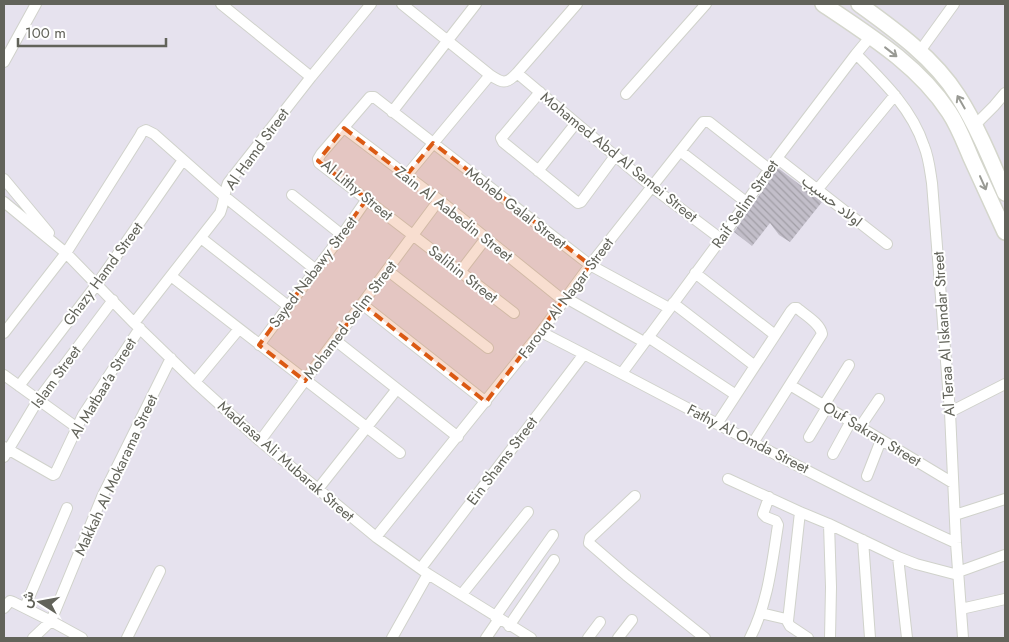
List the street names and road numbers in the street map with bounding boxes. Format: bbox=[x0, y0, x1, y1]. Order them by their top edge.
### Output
street label: Mohamed Abd Al Samei Street bbox=[536, 87, 703, 228]
street label: Al Hamd Street bbox=[220, 103, 294, 194]
street label: Al Lithy Street bbox=[316, 154, 398, 226]
street label: Raif Selim Street bbox=[706, 155, 784, 253]
street label: Zain Al Aabedin Street bbox=[391, 161, 518, 267]
street label: Moheb Galal Street bbox=[461, 162, 571, 255]
street label: اولاد حسيب bbox=[797, 170, 867, 232]
street label: Sayed Nabawy Street bbox=[264, 211, 363, 332]
street label: Ghazy Hamd Street bbox=[58, 217, 148, 330]
street label: Farouq Al Nagar Street bbox=[513, 233, 619, 363]
street label: Salihin Street bbox=[424, 240, 503, 308]
street label: Al Teraa Al Iskandar Street bbox=[927, 250, 961, 417]
street label: Mohamed Selim Street bbox=[298, 256, 402, 384]
street label: Al Matbaa'a Street bbox=[64, 333, 142, 442]
street label: Islam Street bbox=[26, 341, 86, 413]
street label: Makkah Al Mokarama Street bbox=[69, 390, 163, 559]
street label: Madrasa Ali Mubarak Street bbox=[213, 395, 359, 527]
street label: Ouf Sakran Street bbox=[819, 396, 926, 472]
street label: Fathy Al Omda Street bbox=[683, 399, 813, 479]
street label: Ein Shams Street bbox=[461, 412, 543, 510]

